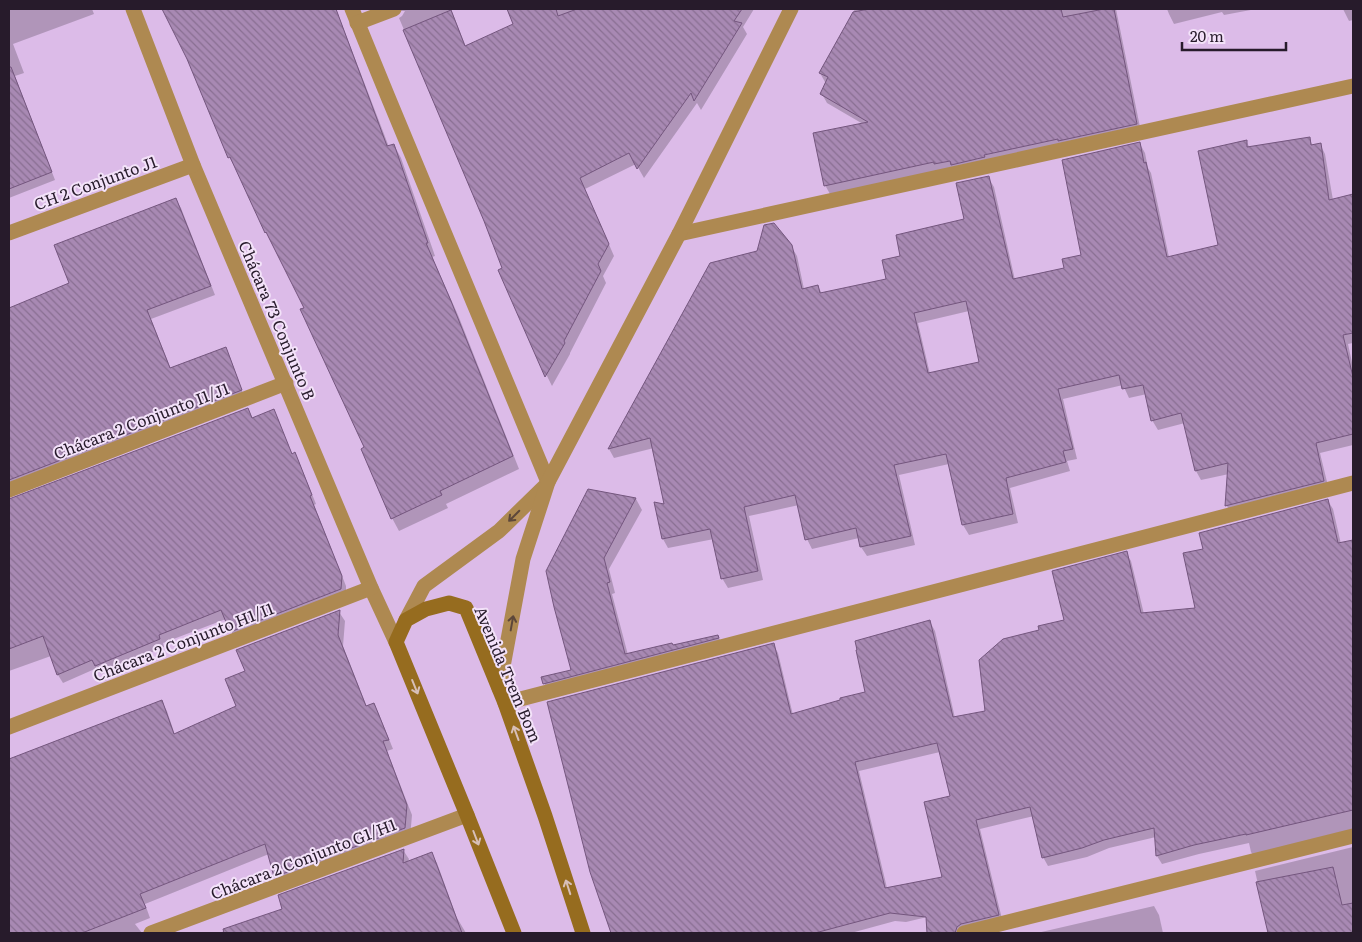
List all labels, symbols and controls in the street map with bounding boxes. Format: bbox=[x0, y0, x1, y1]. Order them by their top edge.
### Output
scale bar bbox=[1182, 20, 1286, 52]
text: 20 m bbox=[1190, 24, 1224, 47]
street label: CH 2 Conjunto J1 bbox=[30, 148, 160, 215]
street label: Chácara 73 Conjunto B bbox=[234, 237, 322, 403]
street label: Chácara 2 Conjunto I1/J1 bbox=[50, 375, 233, 465]
one-way arrow bbox=[508, 510, 520, 523]
street label: Chácara 2 Conjunto H1/I1 bbox=[89, 595, 277, 687]
street label: Avenida Trem Bom bbox=[469, 602, 549, 746]
one-way arrow bbox=[507, 615, 517, 631]
one-way arrow bbox=[410, 679, 420, 694]
one-way arrow bbox=[511, 726, 520, 741]
street label: Chácara 2 Conjunto G1/H1 bbox=[207, 811, 400, 905]
one-way arrow bbox=[472, 829, 481, 845]
one-way arrow bbox=[563, 879, 573, 895]

